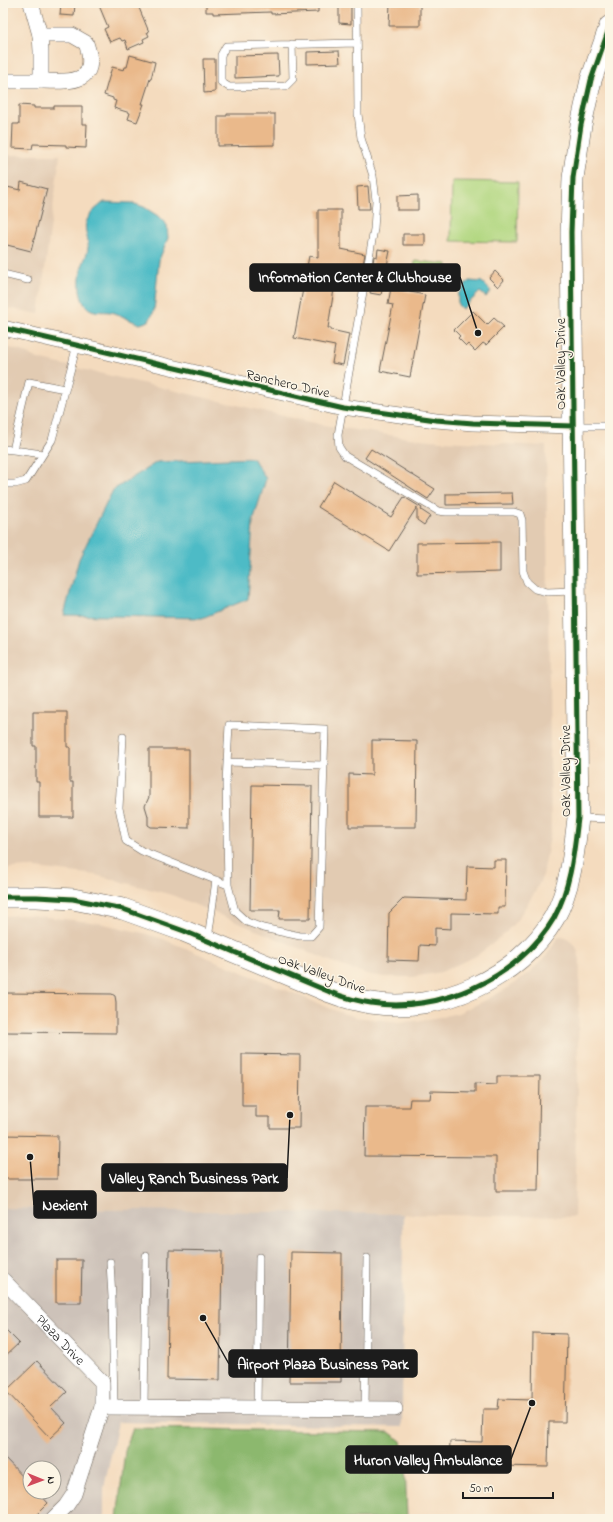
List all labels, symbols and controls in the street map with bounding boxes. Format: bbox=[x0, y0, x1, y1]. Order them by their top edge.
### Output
callout: Information Center & Clubhouse bbox=[250, 264, 460, 291]
text: Information Center & Clubhouse bbox=[258, 267, 453, 289]
street label: Oak Valley Drive bbox=[551, 317, 573, 410]
street label: Ranchero Drive bbox=[244, 365, 332, 404]
street label: Oak Valley Drive bbox=[556, 724, 578, 817]
street label: Oak Valley Drive bbox=[274, 949, 369, 1001]
callout: Valley Ranch Business Park bbox=[102, 1164, 287, 1191]
text: Valley Ranch Business Park bbox=[108, 1168, 279, 1192]
callout: Nexient bbox=[34, 1191, 96, 1218]
text: Nexient bbox=[42, 1195, 89, 1217]
street label: Plaza Drive bbox=[30, 1311, 90, 1371]
callout: Airport Plaza Business Park bbox=[229, 1350, 417, 1377]
text: Airport Plaza Business Park bbox=[237, 1354, 409, 1376]
callout: Huron Valley Ambulance bbox=[346, 1446, 511, 1473]
text: Huron Valley Ambulance bbox=[354, 1450, 504, 1474]
north arrow bbox=[22, 1460, 62, 1500]
scale bar bbox=[463, 1474, 553, 1500]
text: N bbox=[43, 1476, 59, 1484]
text: 50 m bbox=[469, 1480, 493, 1498]

